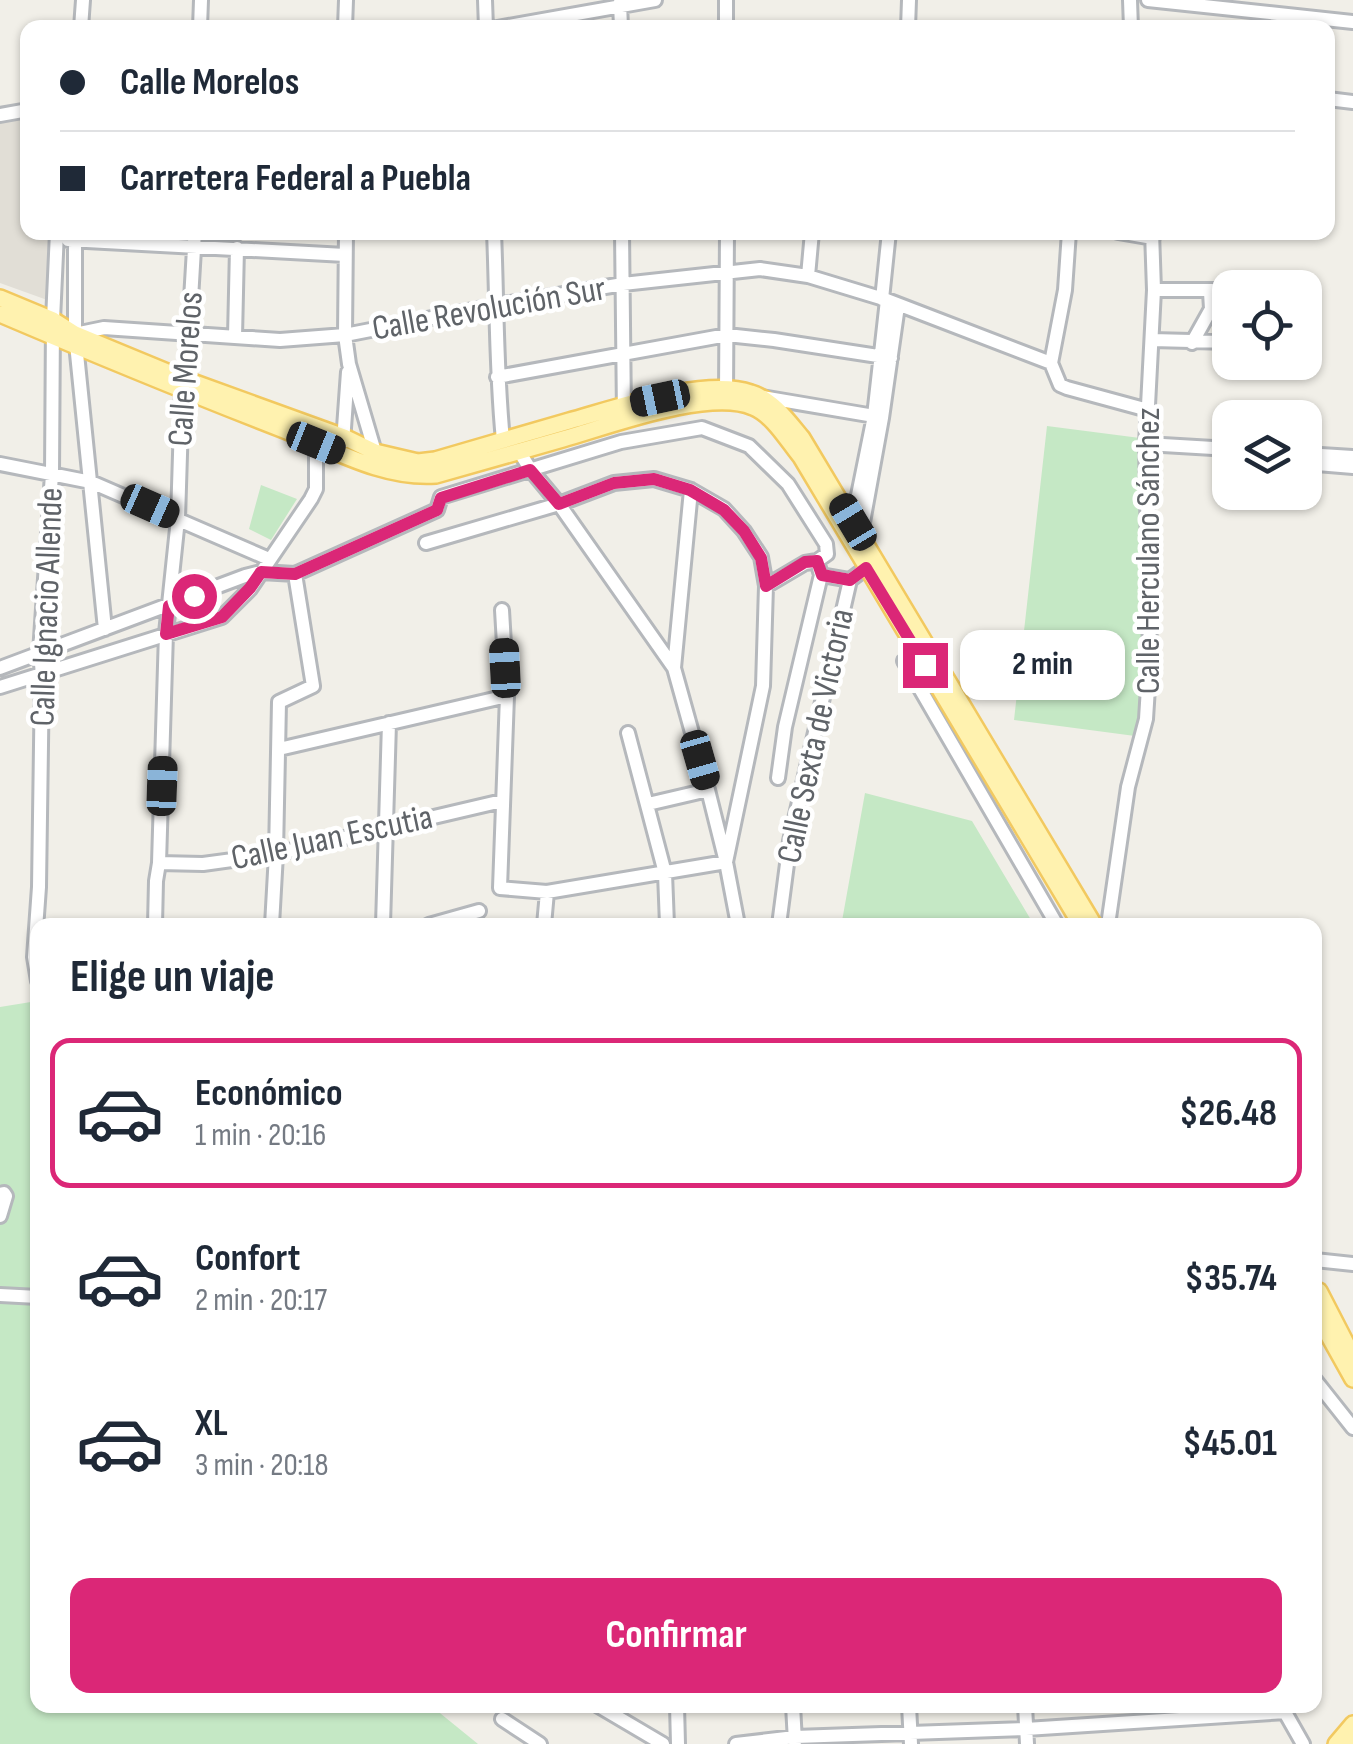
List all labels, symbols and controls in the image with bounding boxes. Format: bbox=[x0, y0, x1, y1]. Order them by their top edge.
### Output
text: Calle Morelos bbox=[120, 60, 299, 105]
text: Carretera Federal a Puebla bbox=[120, 156, 471, 201]
street label: Calle Revolución Sur bbox=[369, 267, 609, 351]
map controls bbox=[1212, 270, 1322, 510]
button: locate bbox=[1212, 270, 1322, 380]
street label: Calle Morelos bbox=[159, 290, 213, 448]
car bbox=[628, 377, 692, 419]
button: layers bbox=[1212, 400, 1322, 510]
street label: Calle Herculano Sánchez bbox=[1127, 408, 1170, 694]
car bbox=[283, 418, 349, 468]
car bbox=[116, 480, 184, 532]
street label: Calle Ignacio Allende bbox=[21, 487, 73, 727]
car bbox=[825, 489, 881, 555]
route start bbox=[172, 574, 217, 619]
street label: Calle Sexta de Victoria bbox=[768, 605, 864, 867]
callout: 2 min bbox=[960, 630, 1125, 700]
car bbox=[488, 637, 522, 699]
route end bbox=[903, 643, 948, 688]
text: 2 min bbox=[1012, 645, 1073, 684]
car bbox=[677, 727, 723, 793]
car bbox=[146, 755, 178, 817]
street label: Calle Juan Escutia bbox=[227, 796, 437, 880]
text: Elige un viaje bbox=[70, 950, 275, 1005]
icon: car bbox=[75, 1068, 165, 1158]
text: Económico bbox=[195, 1071, 343, 1116]
text: $26.48 bbox=[1179, 1091, 1277, 1136]
text: 1 min · 20:16 bbox=[195, 1116, 326, 1155]
icon: car bbox=[75, 1233, 165, 1323]
text: Confort bbox=[195, 1236, 300, 1281]
text: $35.74 bbox=[1185, 1256, 1277, 1301]
text: 2 min · 20:17 bbox=[195, 1281, 327, 1320]
icon: car bbox=[75, 1398, 165, 1488]
text: XL bbox=[195, 1401, 228, 1446]
text: $45.01 bbox=[1182, 1421, 1277, 1466]
text: 3 min · 20:18 bbox=[195, 1446, 329, 1485]
button: Confirmar bbox=[70, 1578, 1282, 1693]

